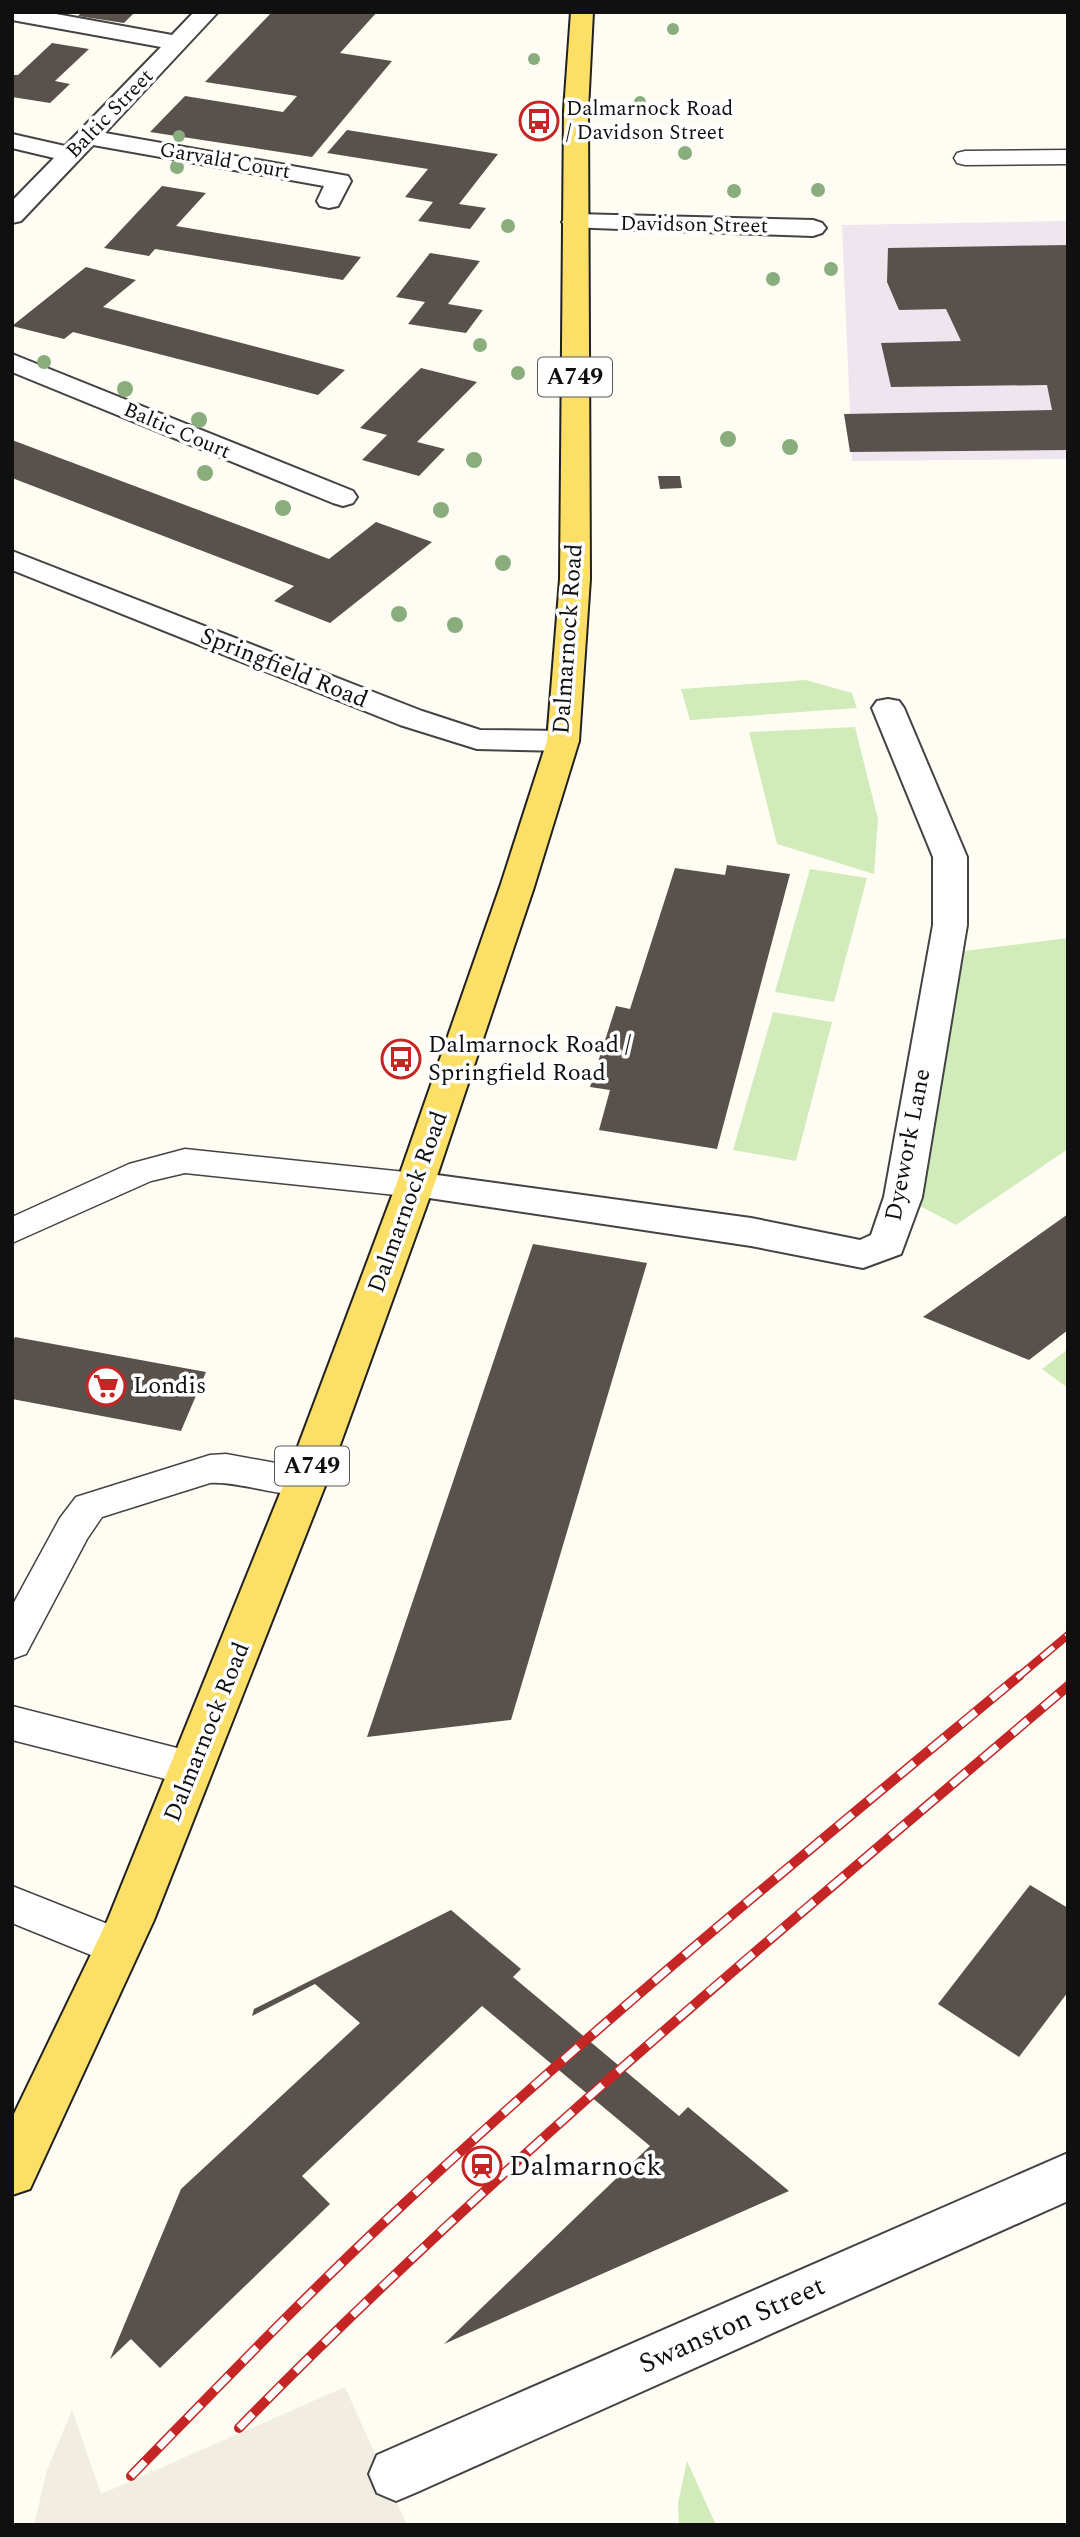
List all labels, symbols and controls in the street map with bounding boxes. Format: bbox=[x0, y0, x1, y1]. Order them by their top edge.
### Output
street label: Baltic Street bbox=[59, 62, 161, 166]
place label: Dalmarnock Road / Davidson Street bbox=[566, 93, 733, 149]
bus stop icon: Dalmarnock Road / Davidson Street bbox=[518, 100, 560, 142]
street label: Garvald Court bbox=[157, 134, 293, 188]
street label: Davidson Street bbox=[620, 208, 768, 242]
road number: A749 bbox=[538, 358, 612, 396]
street label: Baltic Court bbox=[118, 394, 236, 468]
street label: Dalmarnock Road bbox=[543, 542, 593, 736]
street label: Springfield Road bbox=[195, 618, 373, 718]
place label: Dalmarnock Road / Springfield Road bbox=[428, 1027, 631, 1091]
bus stop icon: Dalmarnock Road / Springfield Road bbox=[380, 1038, 422, 1080]
street label: Dyework Lane bbox=[876, 1066, 940, 1224]
street label: Dalmarnock Road bbox=[358, 1106, 458, 1298]
supermarket icon: Londis bbox=[85, 1365, 127, 1407]
place label: Londis bbox=[133, 1368, 206, 1404]
road number: A749 bbox=[275, 1446, 349, 1485]
street label: Dalmarnock Road bbox=[155, 1637, 259, 1827]
station icon: Dalmarnock bbox=[461, 2145, 503, 2187]
place label: Dalmarnock bbox=[509, 2145, 662, 2188]
street label: Swanston Street bbox=[632, 2265, 832, 2385]

